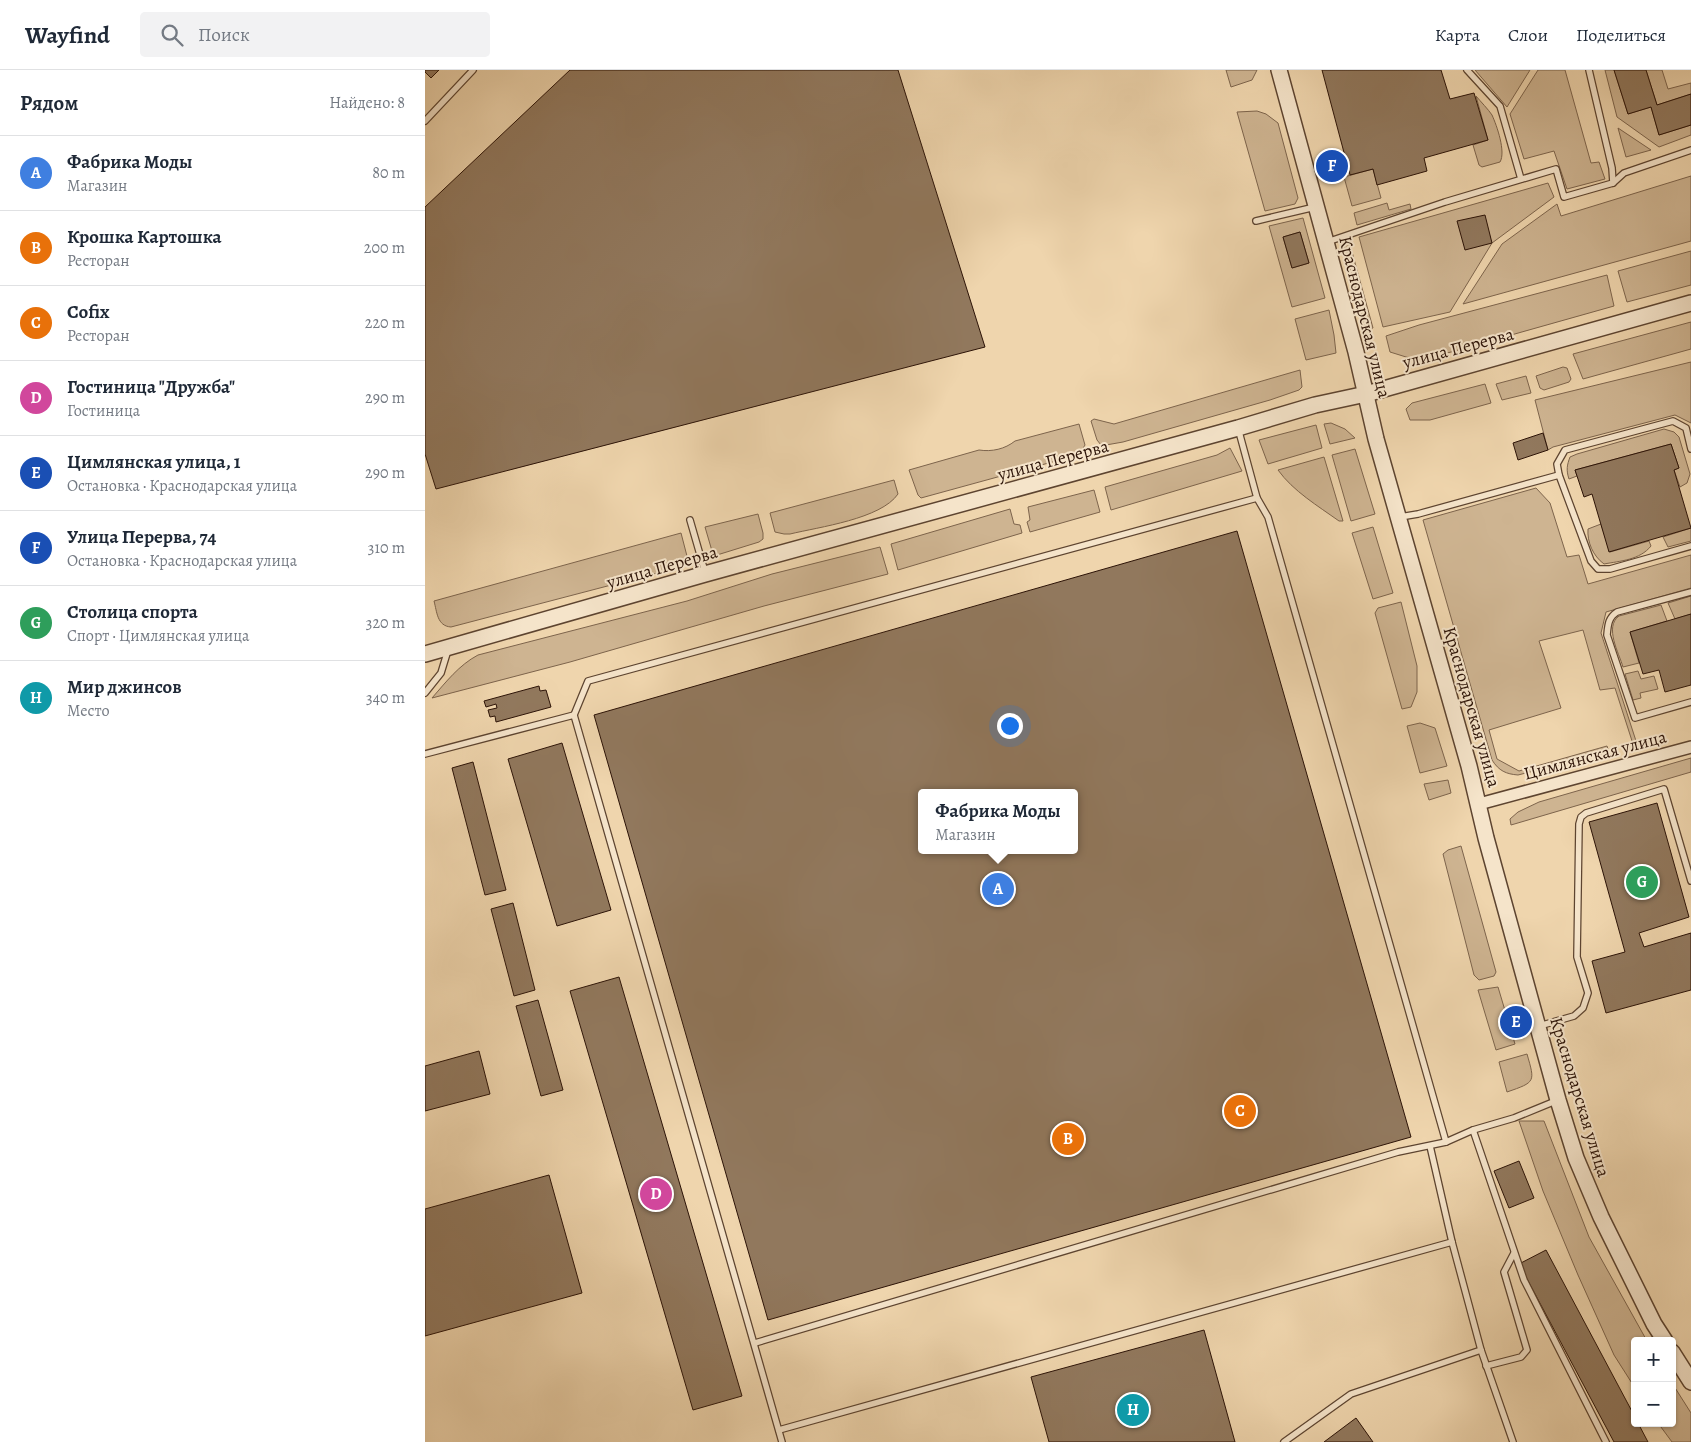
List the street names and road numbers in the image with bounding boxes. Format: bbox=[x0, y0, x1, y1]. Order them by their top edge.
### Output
street label: Краснодарская улица bbox=[1333, 233, 1397, 401]
street label: улица Перерва bbox=[1399, 321, 1517, 375]
street label: улица Перерва bbox=[994, 433, 1112, 487]
street label: улица Перерва bbox=[603, 540, 721, 595]
street label: Краснодарская улица bbox=[1438, 624, 1507, 791]
street label: Цимлянская улица bbox=[1521, 724, 1670, 786]
street label: Краснодарская улица bbox=[1544, 1014, 1616, 1181]

